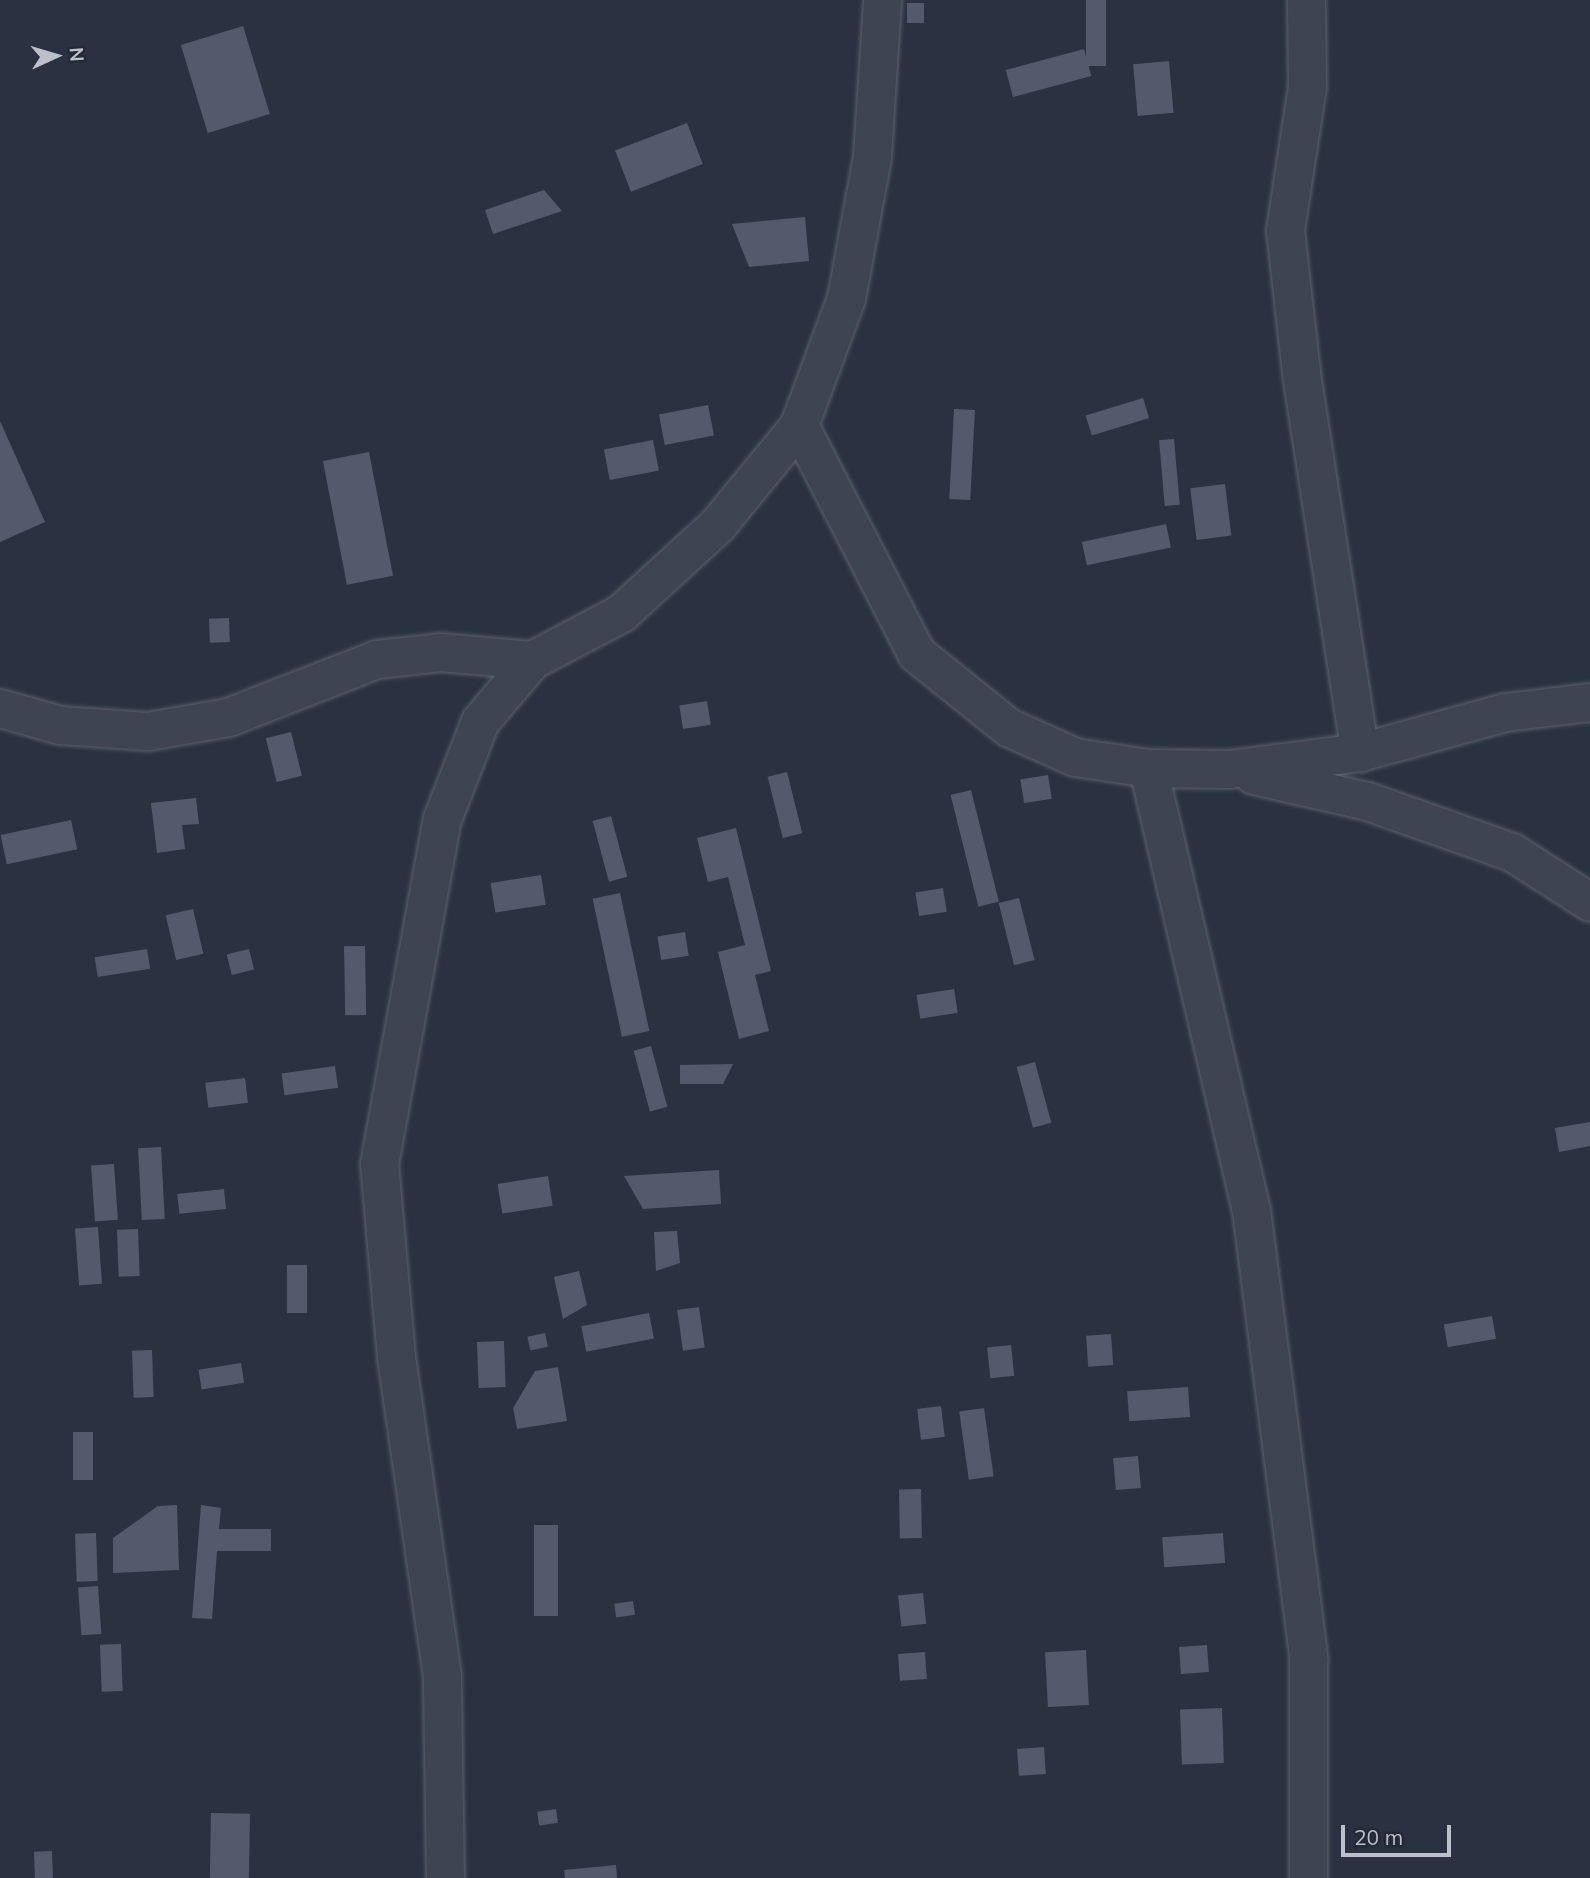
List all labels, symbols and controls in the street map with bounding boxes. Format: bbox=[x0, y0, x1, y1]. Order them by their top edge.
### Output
north arrow bbox=[21, 21, 91, 91]
text: N bbox=[64, 47, 89, 63]
scale bar bbox=[1345, 1812, 1455, 1856]
text: 20 m bbox=[1354, 1824, 1403, 1850]

